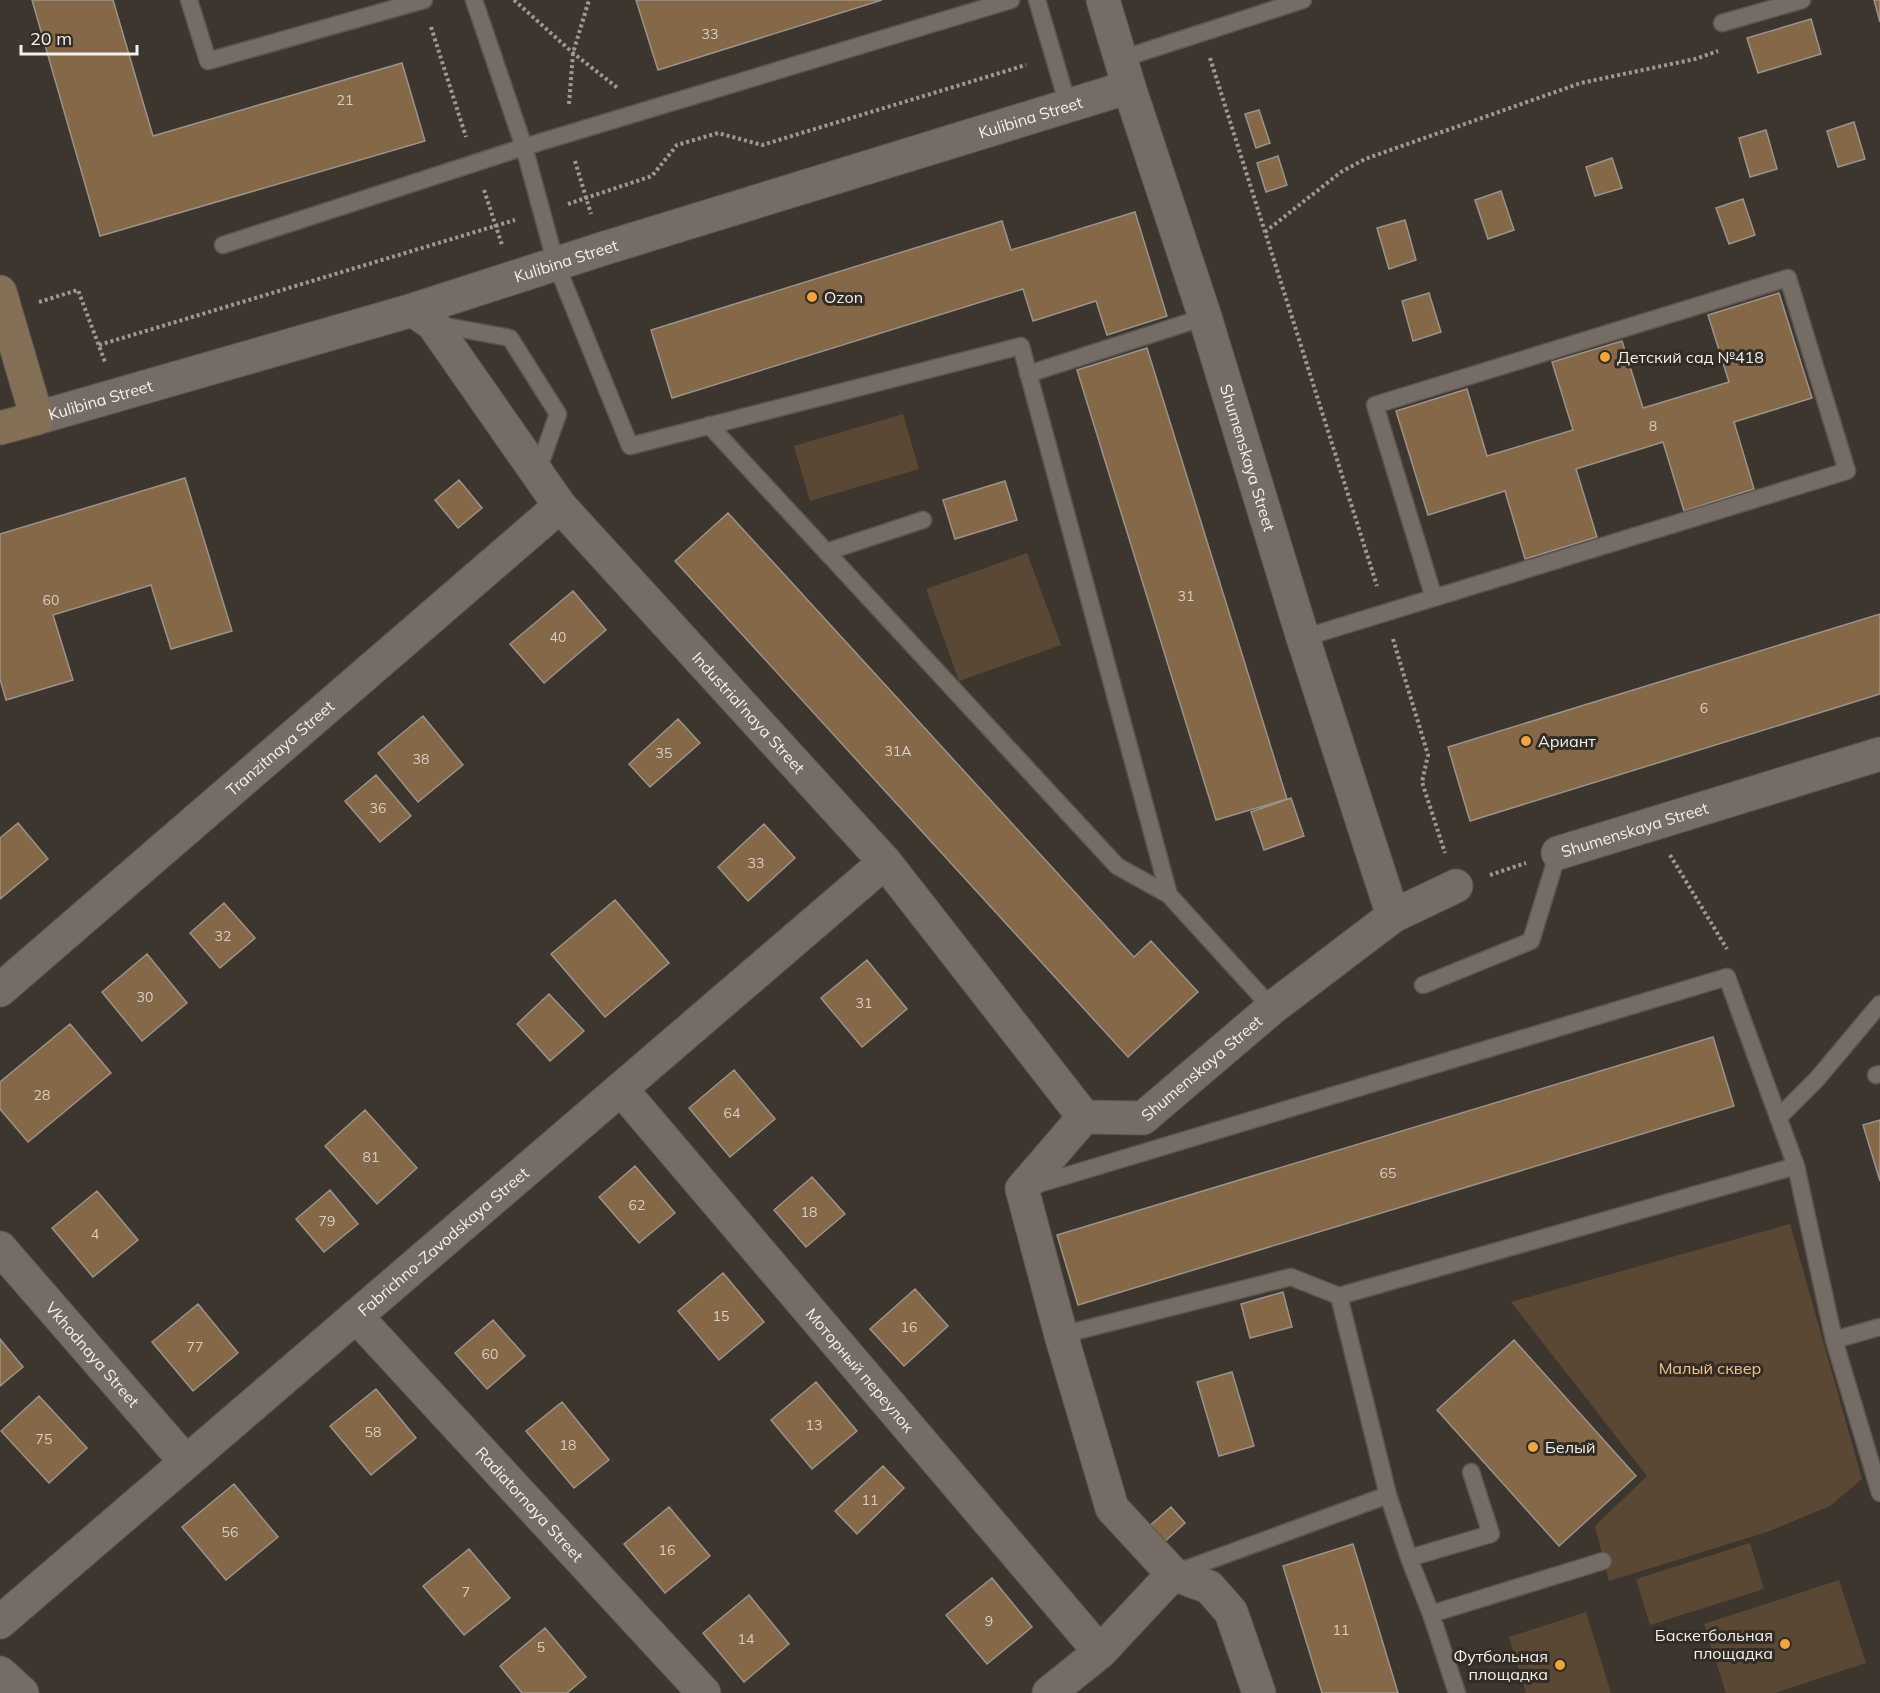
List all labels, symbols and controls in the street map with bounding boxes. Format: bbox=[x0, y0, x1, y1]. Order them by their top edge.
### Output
scale bar bbox=[21, 18, 136, 56]
house number: 33 bbox=[702, 25, 718, 43]
text: 20 m bbox=[30, 27, 72, 50]
house number: 21 bbox=[337, 91, 353, 109]
street label: Kulibina Street bbox=[976, 92, 1085, 143]
street label: Kulibina Street bbox=[512, 235, 621, 287]
place label: Ozon bbox=[824, 287, 863, 307]
marker: Ozon bbox=[805, 290, 819, 304]
place label: Детский сад №418 bbox=[1617, 347, 1764, 367]
marker: Детский сад №418 bbox=[1598, 350, 1612, 364]
street label: Kulibina Street bbox=[46, 375, 155, 424]
street label: Shumenskaya Street bbox=[1216, 382, 1280, 534]
house number: 8 bbox=[1649, 417, 1657, 435]
house number: 31 bbox=[1178, 587, 1194, 605]
house number: 60 bbox=[43, 591, 59, 609]
house number: 40 bbox=[550, 628, 566, 646]
street label: Industrial'naya Street bbox=[688, 648, 809, 778]
street label: Tranzitnaya Street bbox=[222, 696, 338, 800]
house number: 6 bbox=[1700, 699, 1708, 717]
place label: Ариант bbox=[1538, 731, 1596, 751]
marker: Ариант bbox=[1519, 734, 1533, 748]
house number: 31А bbox=[884, 742, 912, 760]
house number: 35 bbox=[656, 744, 672, 762]
house number: 38 bbox=[413, 750, 429, 768]
street label: Shumenskaya Street bbox=[1558, 797, 1711, 862]
house number: 36 bbox=[370, 799, 386, 817]
house number: 33 bbox=[748, 854, 764, 872]
house number: 32 bbox=[215, 927, 231, 945]
house number: 30 bbox=[137, 988, 153, 1006]
house number: 31 bbox=[856, 994, 872, 1012]
street label: Shumenskaya Street bbox=[1137, 1011, 1267, 1125]
house number: 28 bbox=[34, 1086, 50, 1104]
house number: 64 bbox=[724, 1104, 741, 1122]
house number: 81 bbox=[363, 1148, 379, 1166]
street label: Fabrichno-Zavodskaya Street bbox=[354, 1162, 533, 1320]
house number: 65 bbox=[1380, 1164, 1396, 1182]
house number: 62 bbox=[629, 1196, 645, 1214]
house number: 18 bbox=[801, 1203, 817, 1221]
house number: 79 bbox=[319, 1212, 335, 1230]
house number: 4 bbox=[91, 1225, 100, 1243]
street label: Vkhodnaya Street bbox=[41, 1298, 144, 1411]
street label: Моторный переулок bbox=[802, 1304, 919, 1437]
house number: 15 bbox=[713, 1307, 729, 1325]
house number: 16 bbox=[901, 1318, 917, 1336]
house number: 77 bbox=[187, 1338, 203, 1356]
house number: 60 bbox=[482, 1345, 498, 1363]
park label: Малый сквер bbox=[1659, 1358, 1761, 1378]
house number: 13 bbox=[806, 1416, 822, 1434]
house number: 58 bbox=[365, 1423, 381, 1441]
house number: 75 bbox=[36, 1430, 52, 1448]
house number: 18 bbox=[560, 1436, 576, 1454]
place label: Белый bbox=[1545, 1437, 1596, 1457]
marker: Белый bbox=[1526, 1440, 1540, 1454]
street label: Radiatornaya Street bbox=[472, 1442, 588, 1566]
house number: 11 bbox=[862, 1491, 878, 1509]
house number: 56 bbox=[222, 1523, 238, 1541]
house number: 16 bbox=[659, 1541, 675, 1559]
house number: 7 bbox=[462, 1583, 470, 1601]
house number: 9 bbox=[985, 1612, 993, 1630]
house number: 11 bbox=[1333, 1621, 1349, 1639]
place label: Баскетбольная площадка bbox=[1655, 1625, 1773, 1663]
house number: 14 bbox=[738, 1630, 755, 1648]
marker: Баскетбольная площадка bbox=[1778, 1637, 1792, 1651]
house number: 5 bbox=[537, 1638, 545, 1656]
place label: Футбольная площадка bbox=[1453, 1646, 1548, 1684]
marker: Футбольная площадка bbox=[1553, 1658, 1567, 1672]

